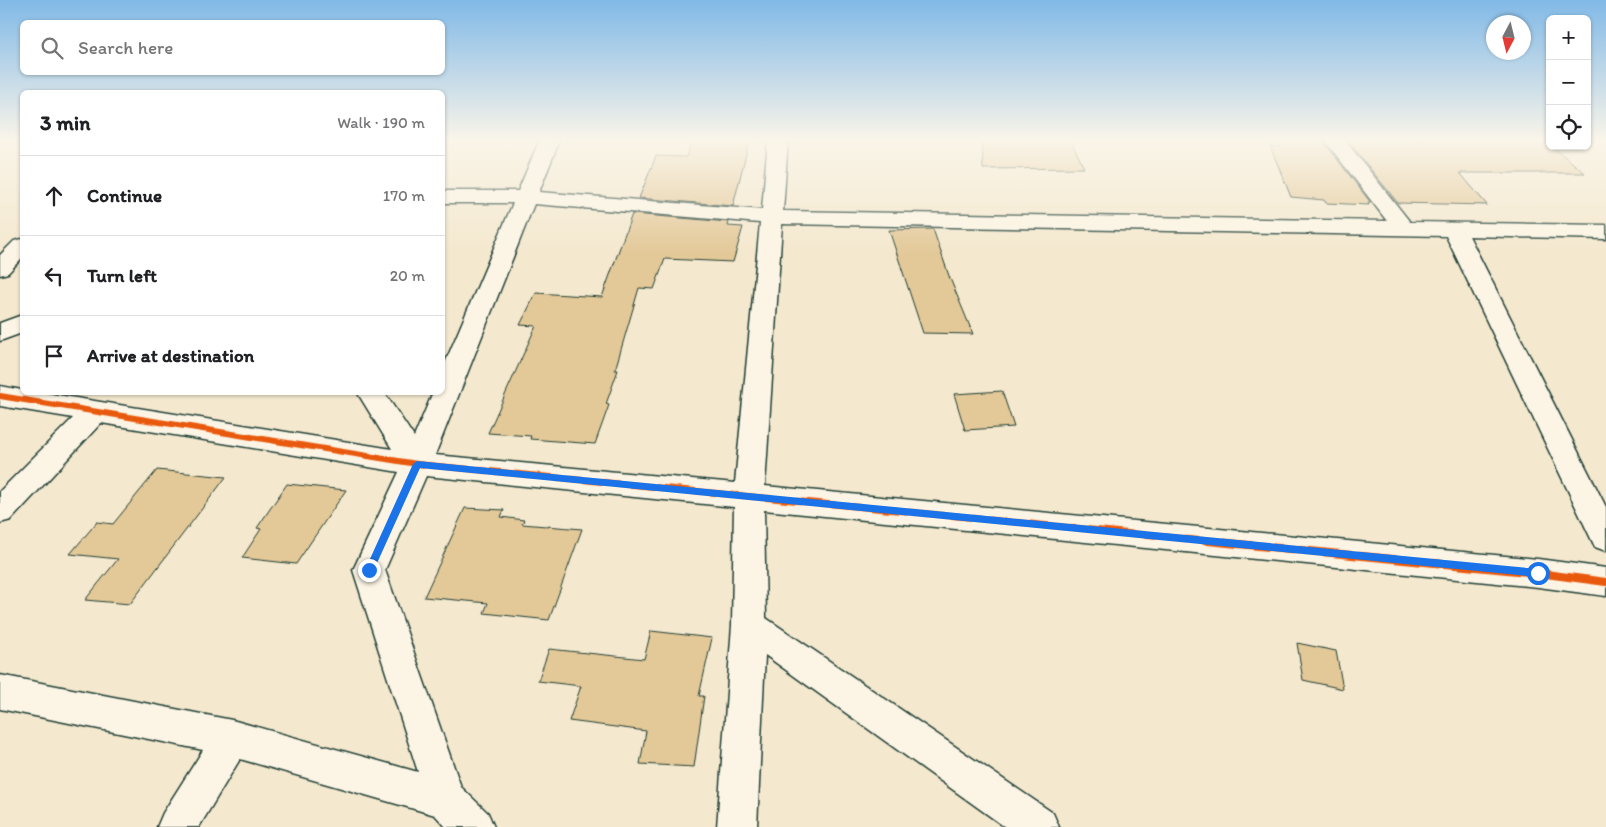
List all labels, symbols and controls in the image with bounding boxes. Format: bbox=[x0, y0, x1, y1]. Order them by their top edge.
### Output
north arrow bbox=[1486, 15, 1531, 60]
map controls bbox=[1546, 15, 1591, 150]
button: + bbox=[1546, 15, 1591, 60]
search box bbox=[20, 20, 445, 75]
icon: search bbox=[38, 34, 66, 62]
text: Search here bbox=[78, 36, 173, 59]
button: − bbox=[1546, 60, 1591, 105]
button: locate bbox=[1546, 105, 1591, 150]
text: 3 min bbox=[40, 110, 90, 135]
text: Walk · 190 m bbox=[337, 113, 425, 132]
icon: ahead bbox=[40, 182, 68, 210]
text: Continue bbox=[87, 184, 162, 207]
text: 170 m bbox=[383, 186, 425, 205]
icon: left bbox=[40, 262, 68, 290]
text: Turn left bbox=[87, 264, 157, 287]
text: 20 m bbox=[390, 266, 425, 285]
icon: arrive bbox=[40, 342, 68, 370]
text: Arrive at destination bbox=[87, 344, 254, 367]
route end bbox=[358, 559, 381, 582]
route start bbox=[1527, 562, 1550, 585]

